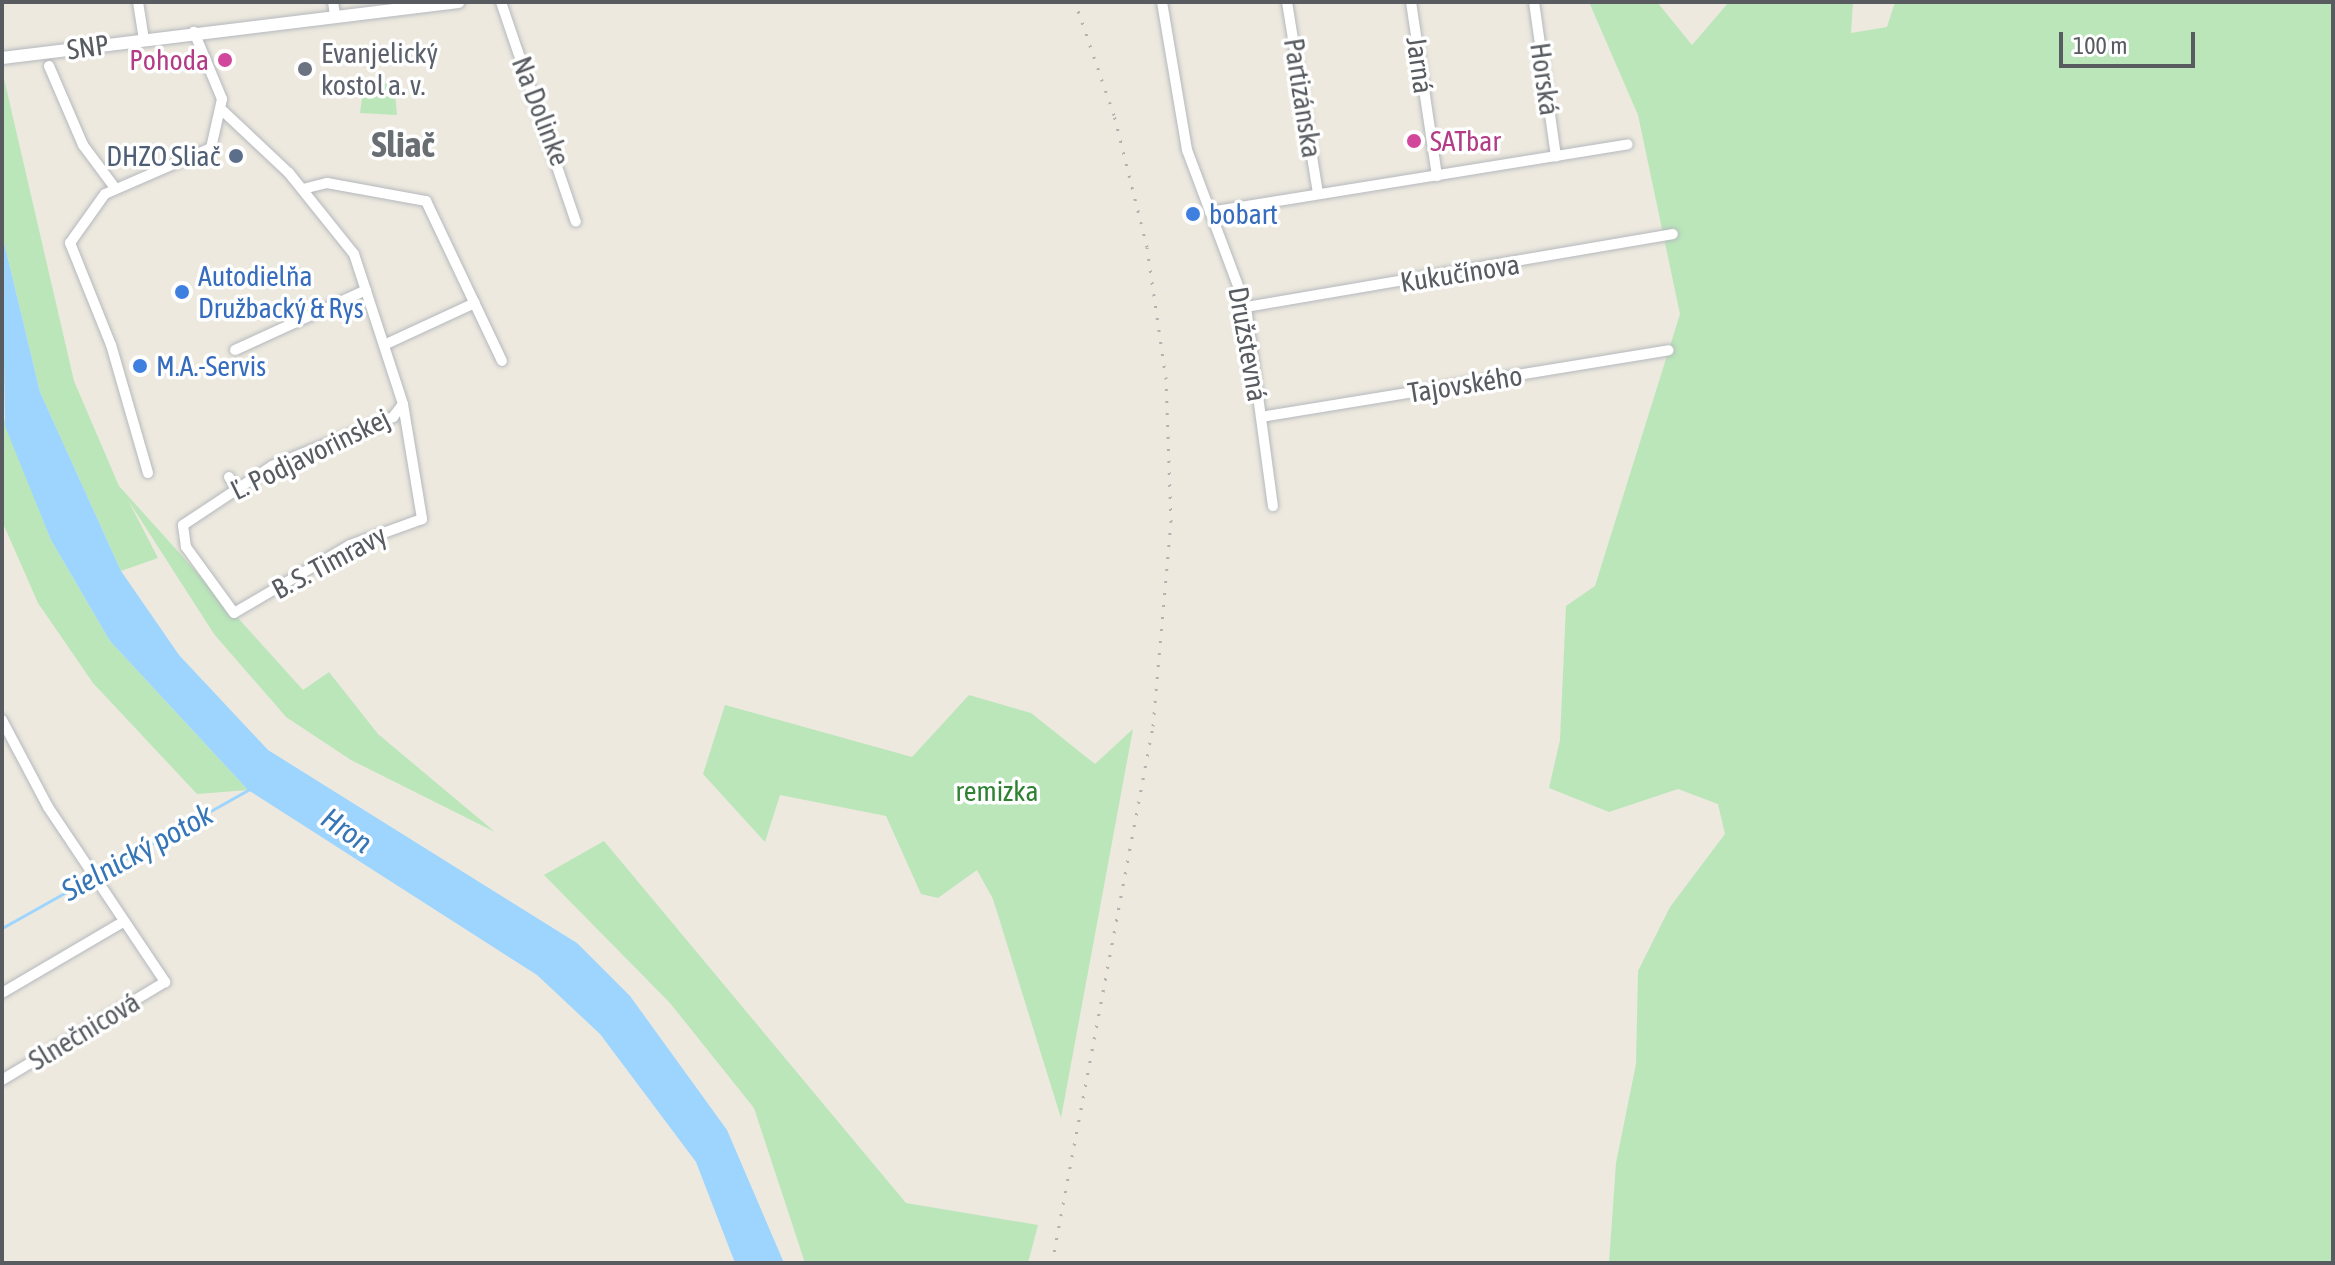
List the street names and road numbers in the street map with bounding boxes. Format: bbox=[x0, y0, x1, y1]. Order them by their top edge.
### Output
street label: SNP bbox=[65, 27, 111, 67]
street label: Jarná bbox=[1399, 35, 1441, 95]
street label: Partizánska bbox=[1277, 36, 1329, 160]
street label: Horská bbox=[1523, 41, 1567, 117]
street label: Na Dolinke bbox=[505, 52, 577, 170]
street label: Kukučínova bbox=[1398, 247, 1522, 299]
street label: Družstevná bbox=[1221, 284, 1275, 404]
street label: Tajovského bbox=[1405, 358, 1525, 410]
street label: Ľ. Podjavorinskej bbox=[225, 401, 395, 507]
street label: B. S. Timravy bbox=[266, 518, 392, 606]
street label: Slnečnicová bbox=[23, 985, 145, 1077]

